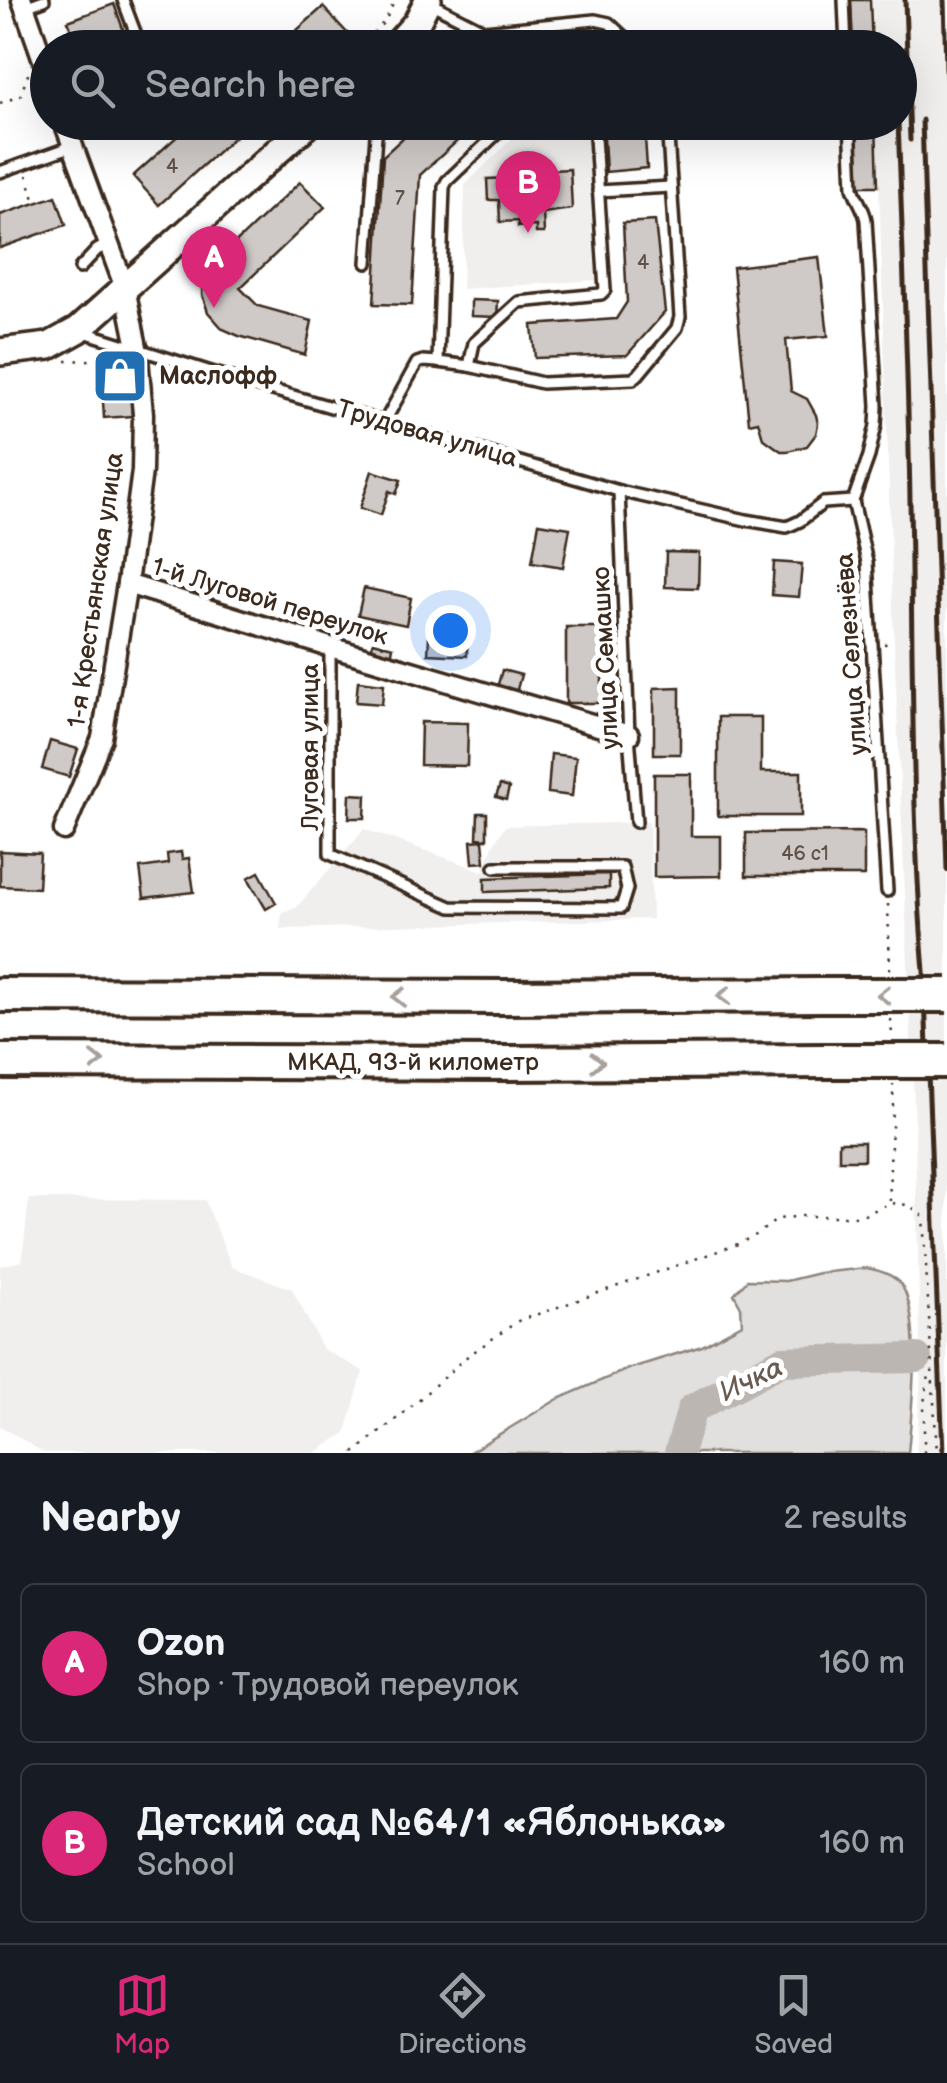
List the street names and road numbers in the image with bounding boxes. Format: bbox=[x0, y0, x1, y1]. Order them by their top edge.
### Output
street label: Трудовая улица bbox=[333, 393, 521, 475]
street label: 1-я Крестьянская улица bbox=[61, 450, 131, 730]
street label: 1-й Луговой переулок bbox=[148, 551, 392, 653]
street label: улица Селезнёва bbox=[829, 552, 875, 756]
street label: улица Семашко bbox=[586, 566, 626, 750]
street label: Луговая улица bbox=[295, 663, 326, 832]
street label: МКАД, 93-й километр bbox=[287, 1047, 539, 1078]

